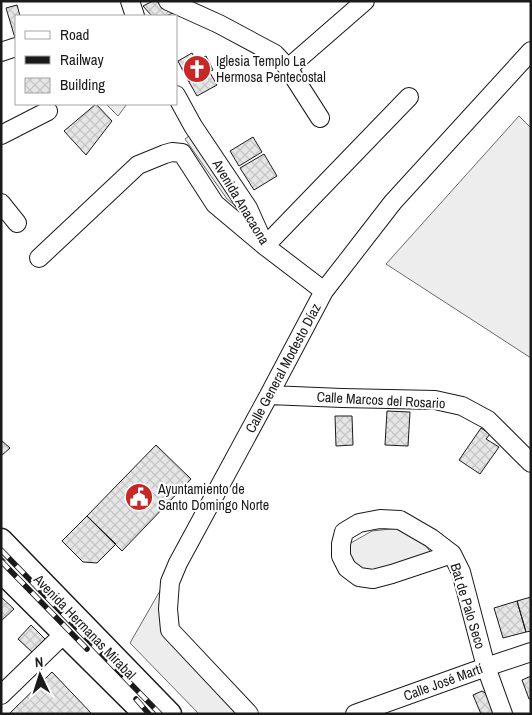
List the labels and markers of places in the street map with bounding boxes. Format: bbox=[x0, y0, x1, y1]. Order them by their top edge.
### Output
place label: Iglesia Templo La Hermosa Pentecostal bbox=[216, 52, 326, 86]
church icon: Iglesia Templo La Hermosa Pentecostal bbox=[182, 54, 212, 84]
place label: Ayuntamiento de Santo Domingo Norte bbox=[157, 480, 269, 514]
public building icon: Ayuntamiento de Santo Domingo Norte bbox=[124, 482, 154, 512]

